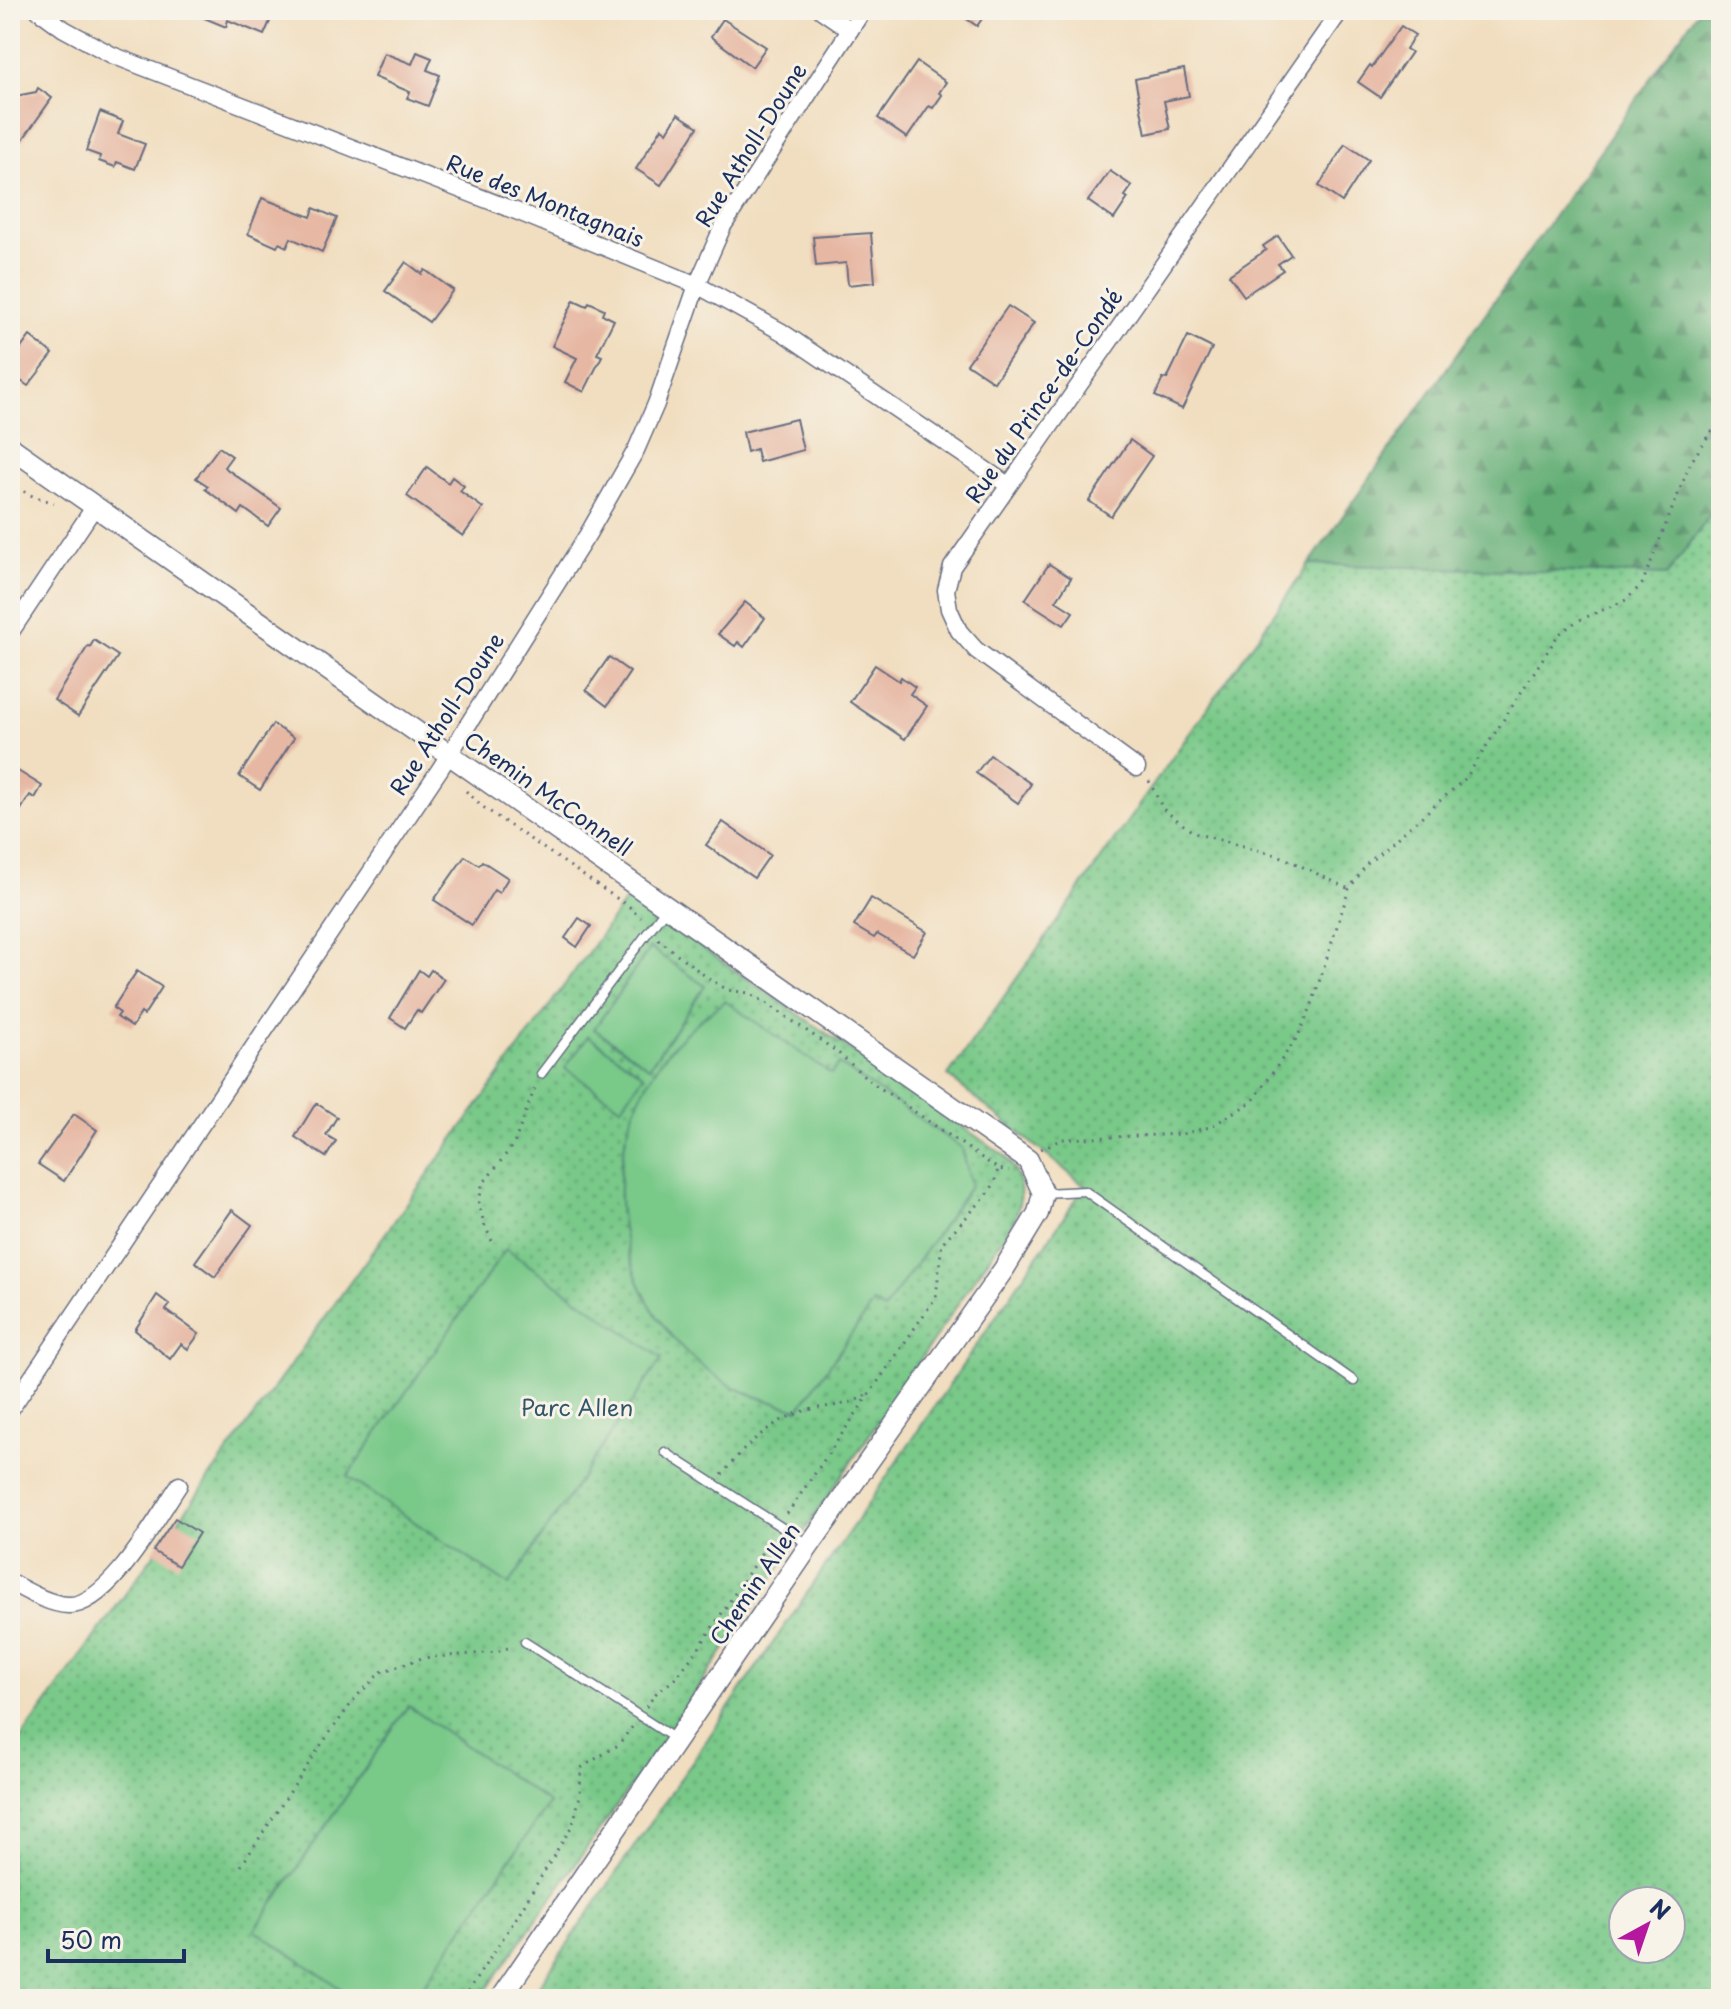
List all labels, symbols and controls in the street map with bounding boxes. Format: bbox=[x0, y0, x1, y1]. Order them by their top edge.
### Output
street label: Rue Atholl-Doune bbox=[686, 56, 814, 233]
street label: Rue des Montagnais bbox=[442, 145, 649, 254]
street label: Rue du Prince-de-Condé bbox=[956, 281, 1129, 509]
street label: Rue Atholl-Doune bbox=[381, 625, 511, 801]
street label: Chemin McConnell bbox=[458, 722, 640, 863]
park label: Parc Allen bbox=[521, 1390, 633, 1423]
street label: Chemin Allen bbox=[700, 1515, 807, 1651]
north arrow bbox=[1607, 1885, 1687, 1965]
text: N bbox=[1644, 1890, 1678, 1927]
scale bar bbox=[48, 1913, 184, 1963]
text: 50 m bbox=[60, 1921, 122, 1957]

